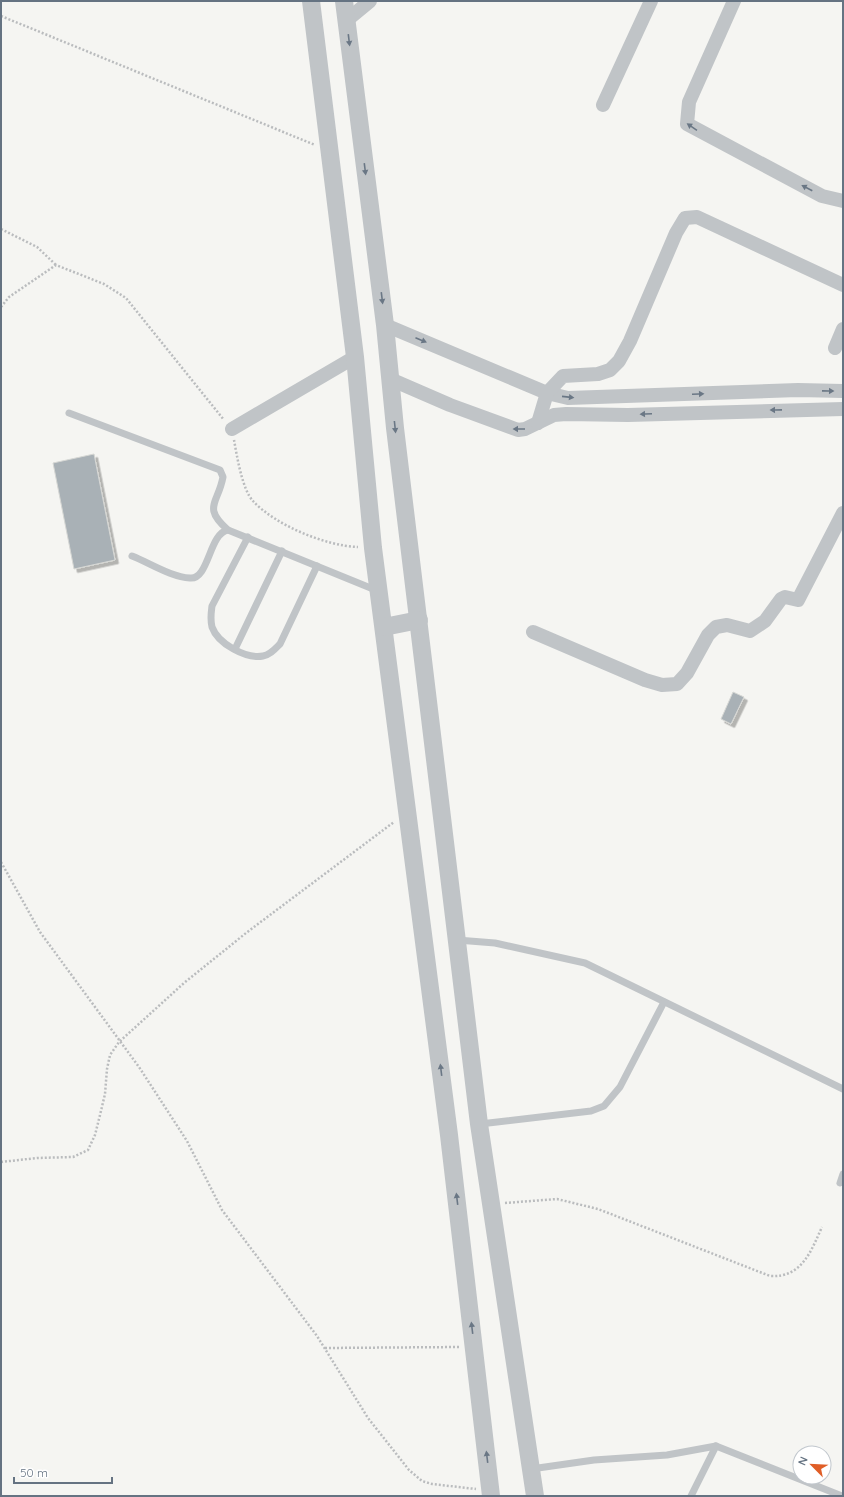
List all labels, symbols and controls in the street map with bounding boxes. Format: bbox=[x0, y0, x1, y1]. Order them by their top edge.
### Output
one-way arrow bbox=[346, 34, 352, 46]
one-way arrow bbox=[687, 123, 698, 131]
one-way arrow bbox=[362, 163, 369, 175]
one-way arrow bbox=[801, 185, 812, 191]
one-way arrow bbox=[379, 292, 385, 304]
one-way arrow bbox=[415, 337, 427, 344]
one-way arrow bbox=[822, 387, 834, 394]
one-way arrow bbox=[692, 390, 704, 397]
one-way arrow bbox=[562, 394, 574, 400]
one-way arrow bbox=[769, 407, 782, 413]
one-way arrow bbox=[639, 411, 652, 417]
one-way arrow bbox=[392, 421, 398, 433]
one-way arrow bbox=[513, 425, 526, 432]
one-way arrow bbox=[438, 1064, 444, 1076]
one-way arrow bbox=[454, 1193, 460, 1205]
one-way arrow bbox=[469, 1322, 475, 1334]
north arrow bbox=[792, 1445, 832, 1485]
one-way arrow bbox=[484, 1451, 490, 1463]
text: N bbox=[795, 1454, 811, 1467]
scale bar bbox=[14, 1459, 112, 1485]
text: 50 m bbox=[20, 1465, 48, 1480]

